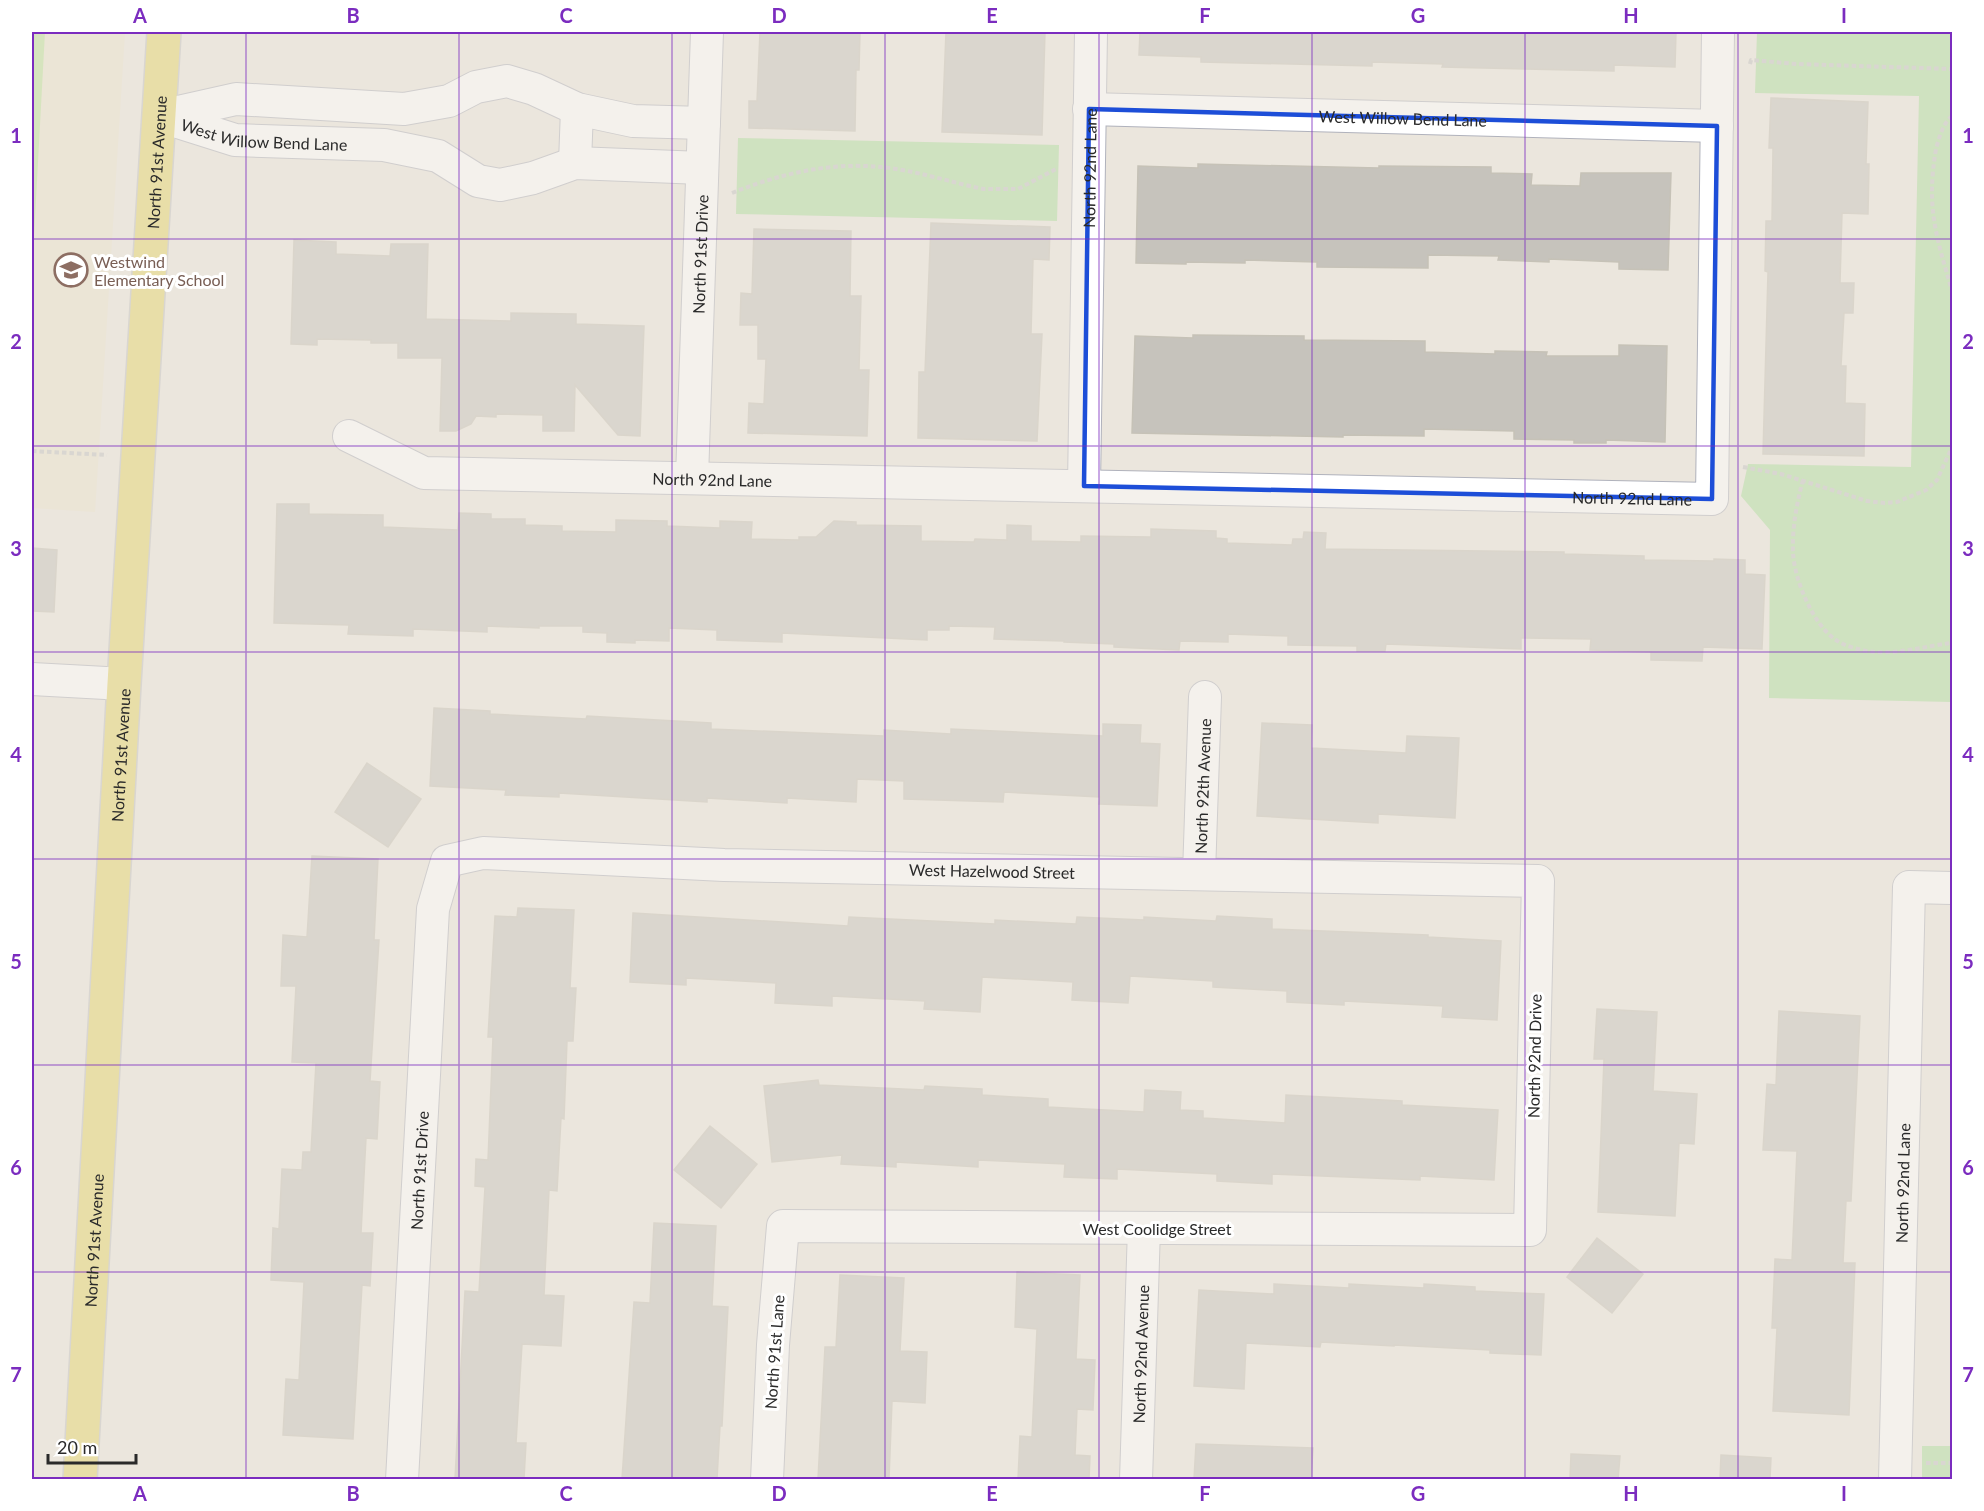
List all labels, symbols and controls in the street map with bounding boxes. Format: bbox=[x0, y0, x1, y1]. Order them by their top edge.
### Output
text: A bbox=[132, 3, 147, 27]
text: B bbox=[346, 3, 360, 27]
text: C bbox=[559, 3, 573, 27]
text: D bbox=[771, 3, 787, 27]
text: E bbox=[986, 3, 998, 27]
text: F bbox=[1199, 3, 1211, 27]
text: G bbox=[1411, 3, 1425, 27]
text: H bbox=[1623, 3, 1639, 27]
text: I bbox=[1841, 3, 1847, 27]
street label: North 91st Avenue bbox=[142, 95, 170, 229]
street label: West Willow Bend Lane bbox=[1319, 106, 1487, 129]
street label: North 92nd Lane bbox=[1078, 108, 1099, 228]
street label: West Willow Bend Lane bbox=[179, 114, 348, 153]
text: 1 bbox=[10, 123, 22, 147]
text: 1 bbox=[1962, 123, 1974, 147]
street label: North 91st Drive bbox=[688, 194, 711, 314]
school or university icon: Westwind Elementary School bbox=[53, 252, 89, 288]
place label: Westwind Elementary School bbox=[94, 252, 224, 289]
text: 2 bbox=[10, 329, 22, 353]
text: 2 bbox=[1962, 329, 1974, 353]
street label: North 92nd Lane bbox=[652, 468, 772, 490]
street label: North 92nd Lane bbox=[1572, 487, 1692, 508]
text: 3 bbox=[10, 536, 22, 560]
text: 3 bbox=[1962, 536, 1974, 560]
street label: North 91st Avenue bbox=[107, 688, 133, 822]
street label: North 92th Avenue bbox=[1190, 718, 1214, 854]
text: 4 bbox=[10, 742, 22, 766]
text: 4 bbox=[1962, 742, 1974, 766]
street label: West Hazelwood Street bbox=[909, 859, 1075, 881]
text: 5 bbox=[10, 949, 22, 973]
text: 5 bbox=[1962, 949, 1974, 973]
street label: North 92nd Drive bbox=[1523, 994, 1545, 1118]
street label: North 91st Drive bbox=[406, 1110, 432, 1230]
street label: North 92nd Lane bbox=[1891, 1123, 1913, 1243]
text: 6 bbox=[10, 1155, 22, 1179]
text: 6 bbox=[1962, 1155, 1974, 1179]
street label: North 91st Avenue bbox=[80, 1173, 106, 1308]
street label: West Coolidge Street bbox=[1083, 1219, 1232, 1238]
street label: North 92nd Avenue bbox=[1128, 1284, 1152, 1424]
street label: North 91st Lane bbox=[761, 1294, 787, 1410]
text: 7 bbox=[10, 1362, 22, 1386]
text: 7 bbox=[1962, 1362, 1974, 1386]
scale bar bbox=[48, 1427, 136, 1465]
text: 20 m bbox=[57, 1436, 97, 1458]
text: A bbox=[132, 1481, 147, 1505]
text: B bbox=[346, 1481, 360, 1505]
text: C bbox=[559, 1481, 573, 1505]
text: D bbox=[771, 1481, 787, 1505]
text: E bbox=[986, 1481, 998, 1505]
text: F bbox=[1199, 1481, 1211, 1505]
text: G bbox=[1411, 1481, 1425, 1505]
text: H bbox=[1623, 1481, 1639, 1505]
text: I bbox=[1841, 1481, 1847, 1505]

